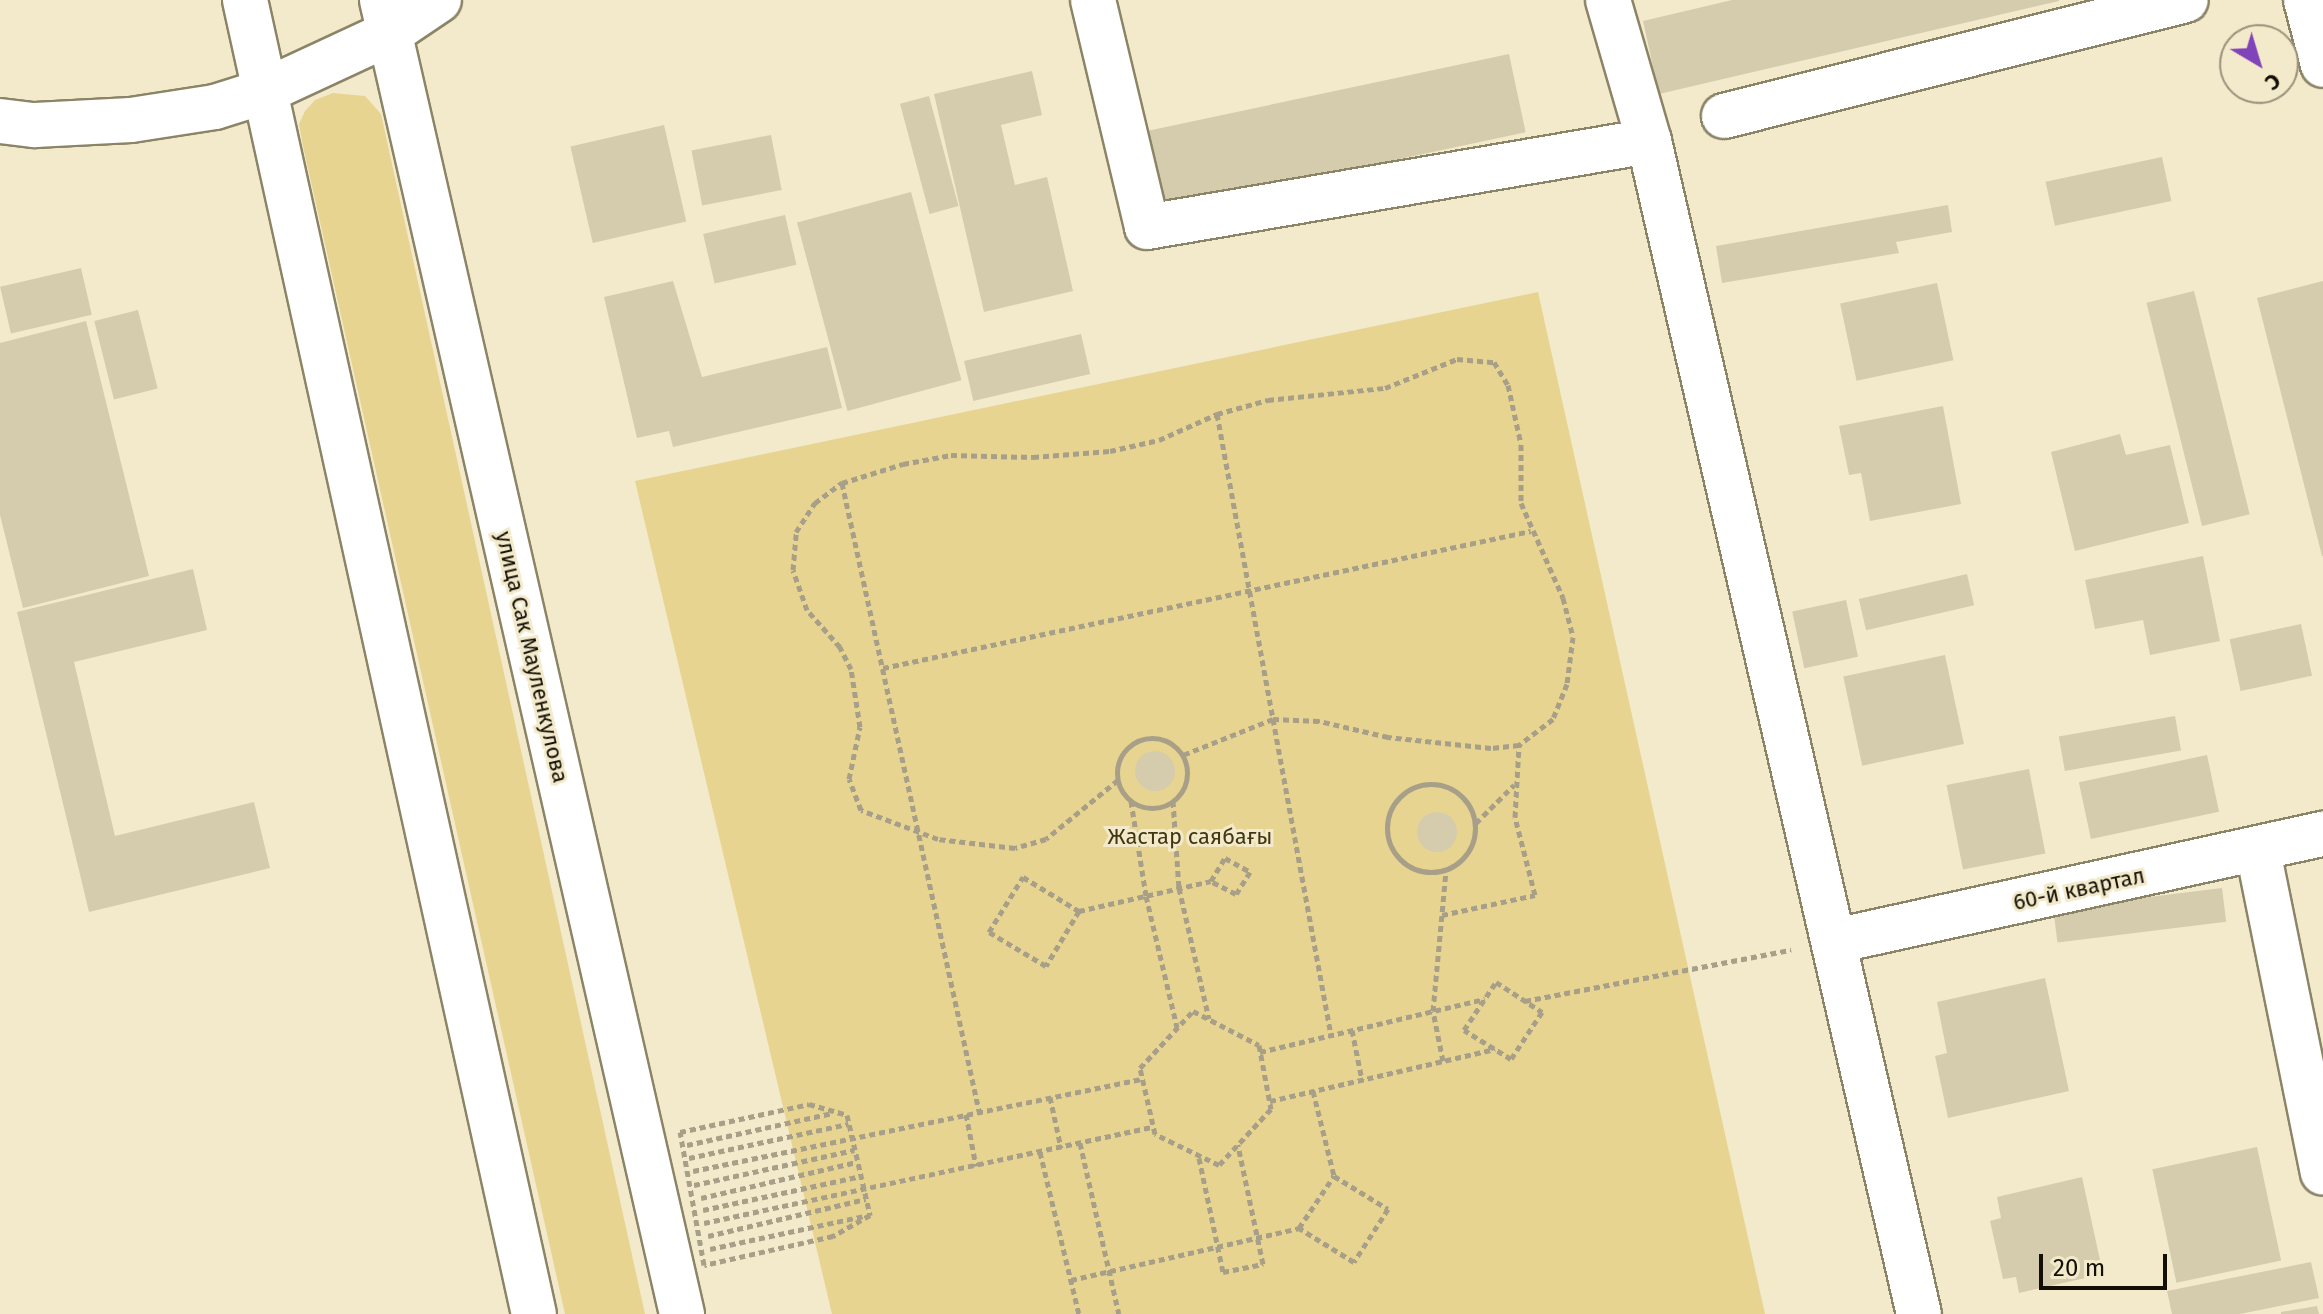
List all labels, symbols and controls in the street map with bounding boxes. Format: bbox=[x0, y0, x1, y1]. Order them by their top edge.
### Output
north arrow bbox=[2219, 24, 2299, 104]
text: С bbox=[2260, 67, 2286, 96]
street label: улица Сак Мауленкулова bbox=[490, 529, 574, 785]
park label: Жастар саябағы bbox=[1107, 824, 1273, 850]
street label: 60-й квартал bbox=[2011, 862, 2147, 916]
scale bar bbox=[2043, 1238, 2171, 1288]
text: 20 m bbox=[2053, 1254, 2105, 1282]

